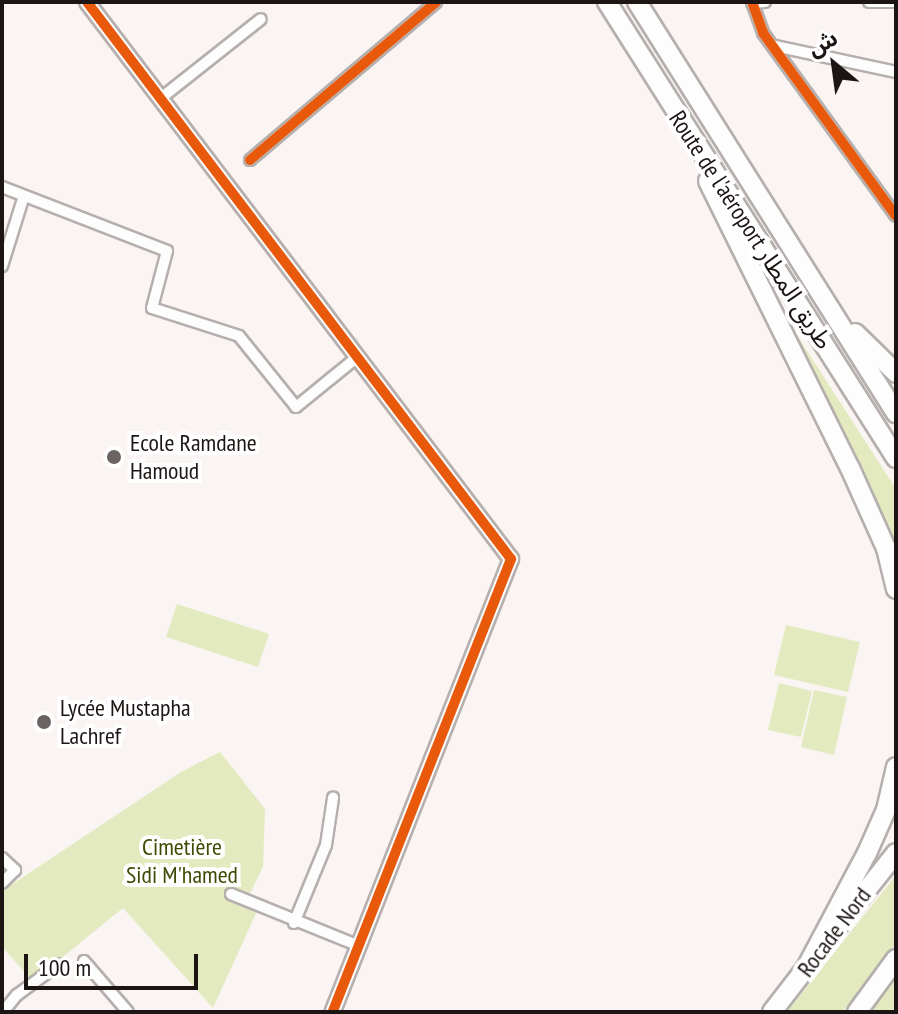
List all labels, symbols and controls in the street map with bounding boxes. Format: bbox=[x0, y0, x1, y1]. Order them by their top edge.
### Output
text: ش bbox=[802, 23, 842, 63]
north arrow bbox=[794, 24, 874, 104]
street label: Route de l'aéroport طريق المطار bbox=[663, 105, 839, 355]
place label: Ecole Ramdane Hamoud bbox=[130, 429, 257, 485]
marker: Ecole Ramdane Hamoud bbox=[105, 448, 123, 466]
place label: Lycée Mustapha Lachref bbox=[60, 694, 191, 750]
marker: Lycée Mustapha Lachref bbox=[35, 713, 53, 731]
park label: Cimetière Sidi M'hamed bbox=[126, 833, 238, 889]
street label: Rocade Nord bbox=[791, 882, 877, 982]
scale bar bbox=[28, 938, 202, 988]
text: 100 m bbox=[38, 952, 91, 983]

